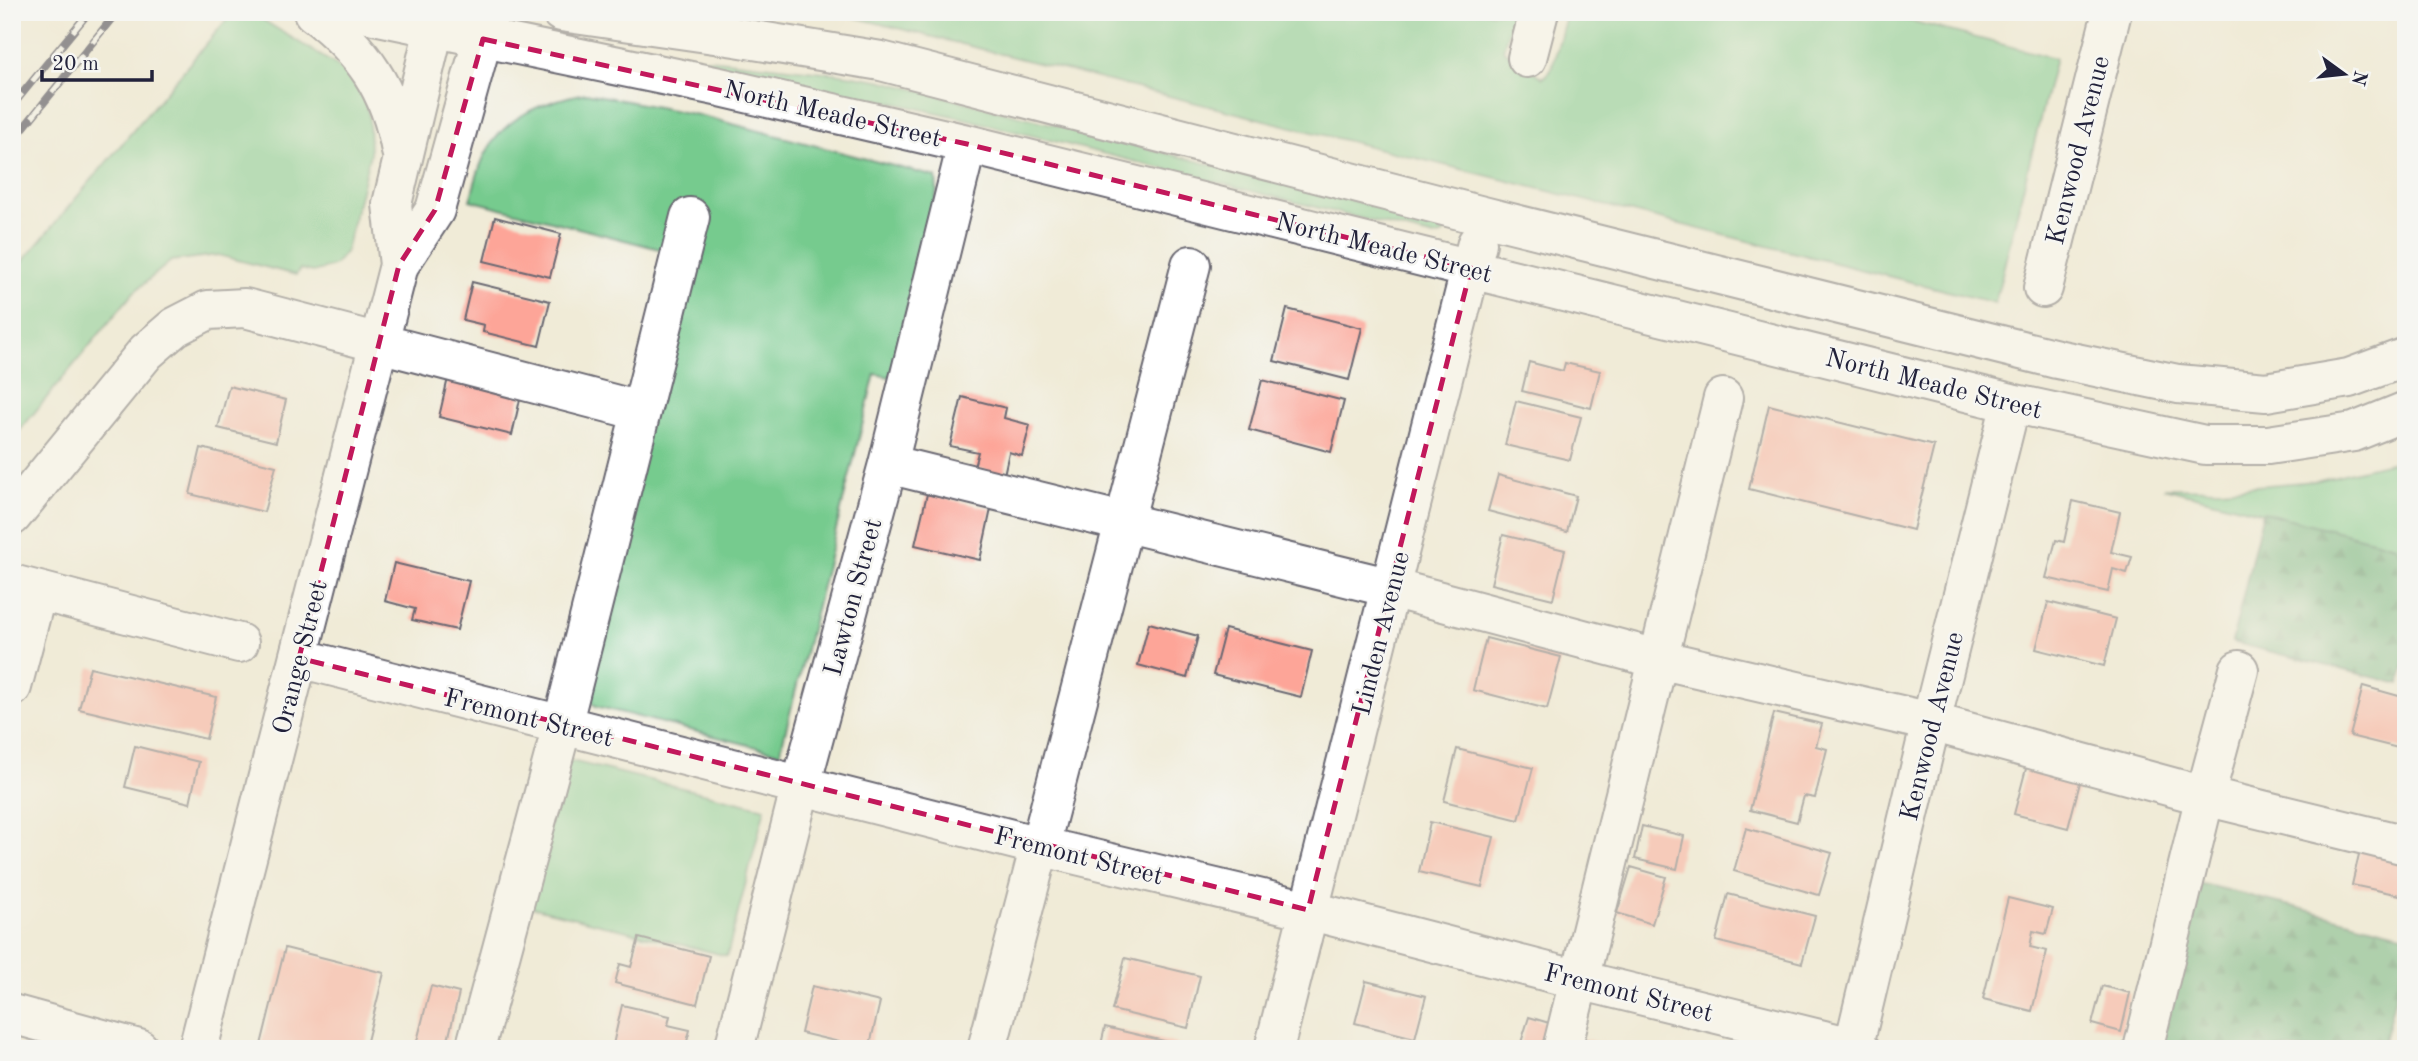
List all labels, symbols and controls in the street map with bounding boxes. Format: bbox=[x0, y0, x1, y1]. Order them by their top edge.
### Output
scale bar bbox=[42, 38, 152, 82]
north arrow bbox=[2310, 38, 2380, 108]
street label: Kenwood Avenue bbox=[2043, 53, 2115, 248]
text: 20 m bbox=[52, 54, 99, 75]
text: N bbox=[2347, 68, 2369, 88]
street label: North Meade Street bbox=[721, 77, 944, 153]
street label: North Meade Street bbox=[1272, 209, 1495, 288]
street label: North Meade Street bbox=[1822, 345, 2045, 424]
street label: Lawton Street bbox=[820, 516, 887, 679]
street label: Linden Avenue bbox=[1349, 549, 1415, 718]
street label: Orange Street bbox=[269, 578, 333, 737]
street label: Kenwood Avenue bbox=[1897, 629, 1969, 824]
street label: Fremont Street bbox=[441, 685, 616, 752]
street label: Fremont Street bbox=[991, 823, 1166, 890]
street label: Fremont Street bbox=[1541, 960, 1716, 1027]

